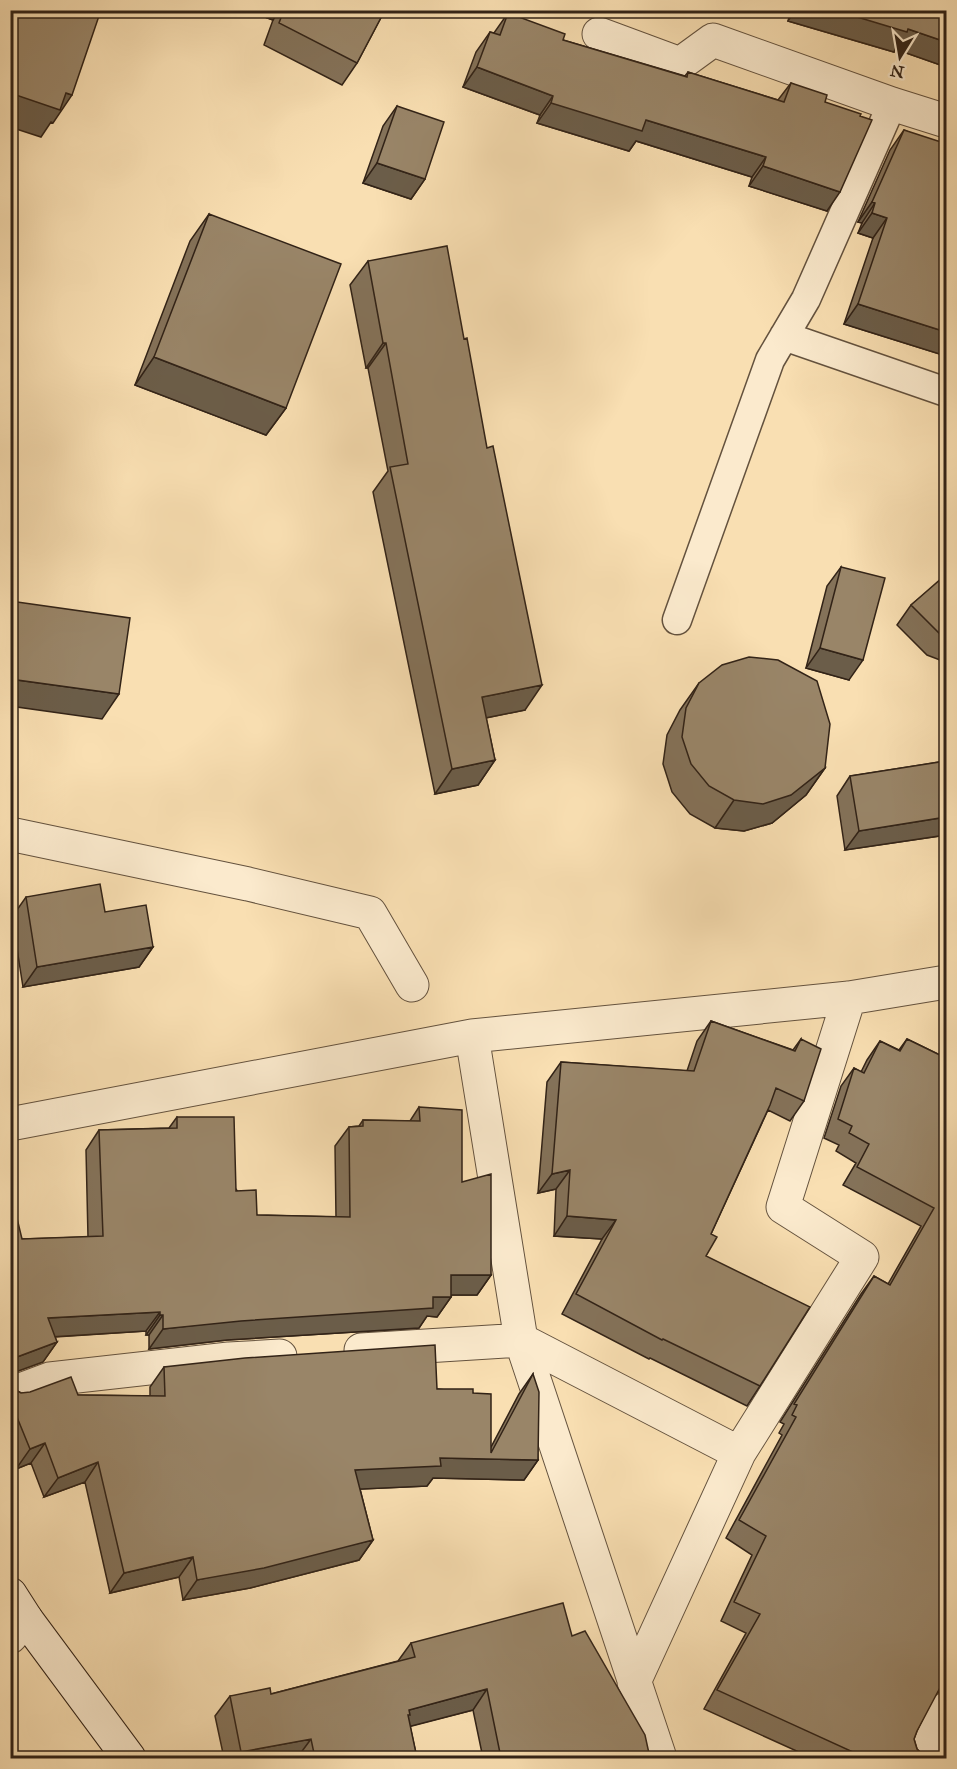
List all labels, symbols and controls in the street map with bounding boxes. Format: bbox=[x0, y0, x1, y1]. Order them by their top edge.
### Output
north arrow bbox=[870, 27, 930, 87]
text: N bbox=[888, 61, 906, 82]

